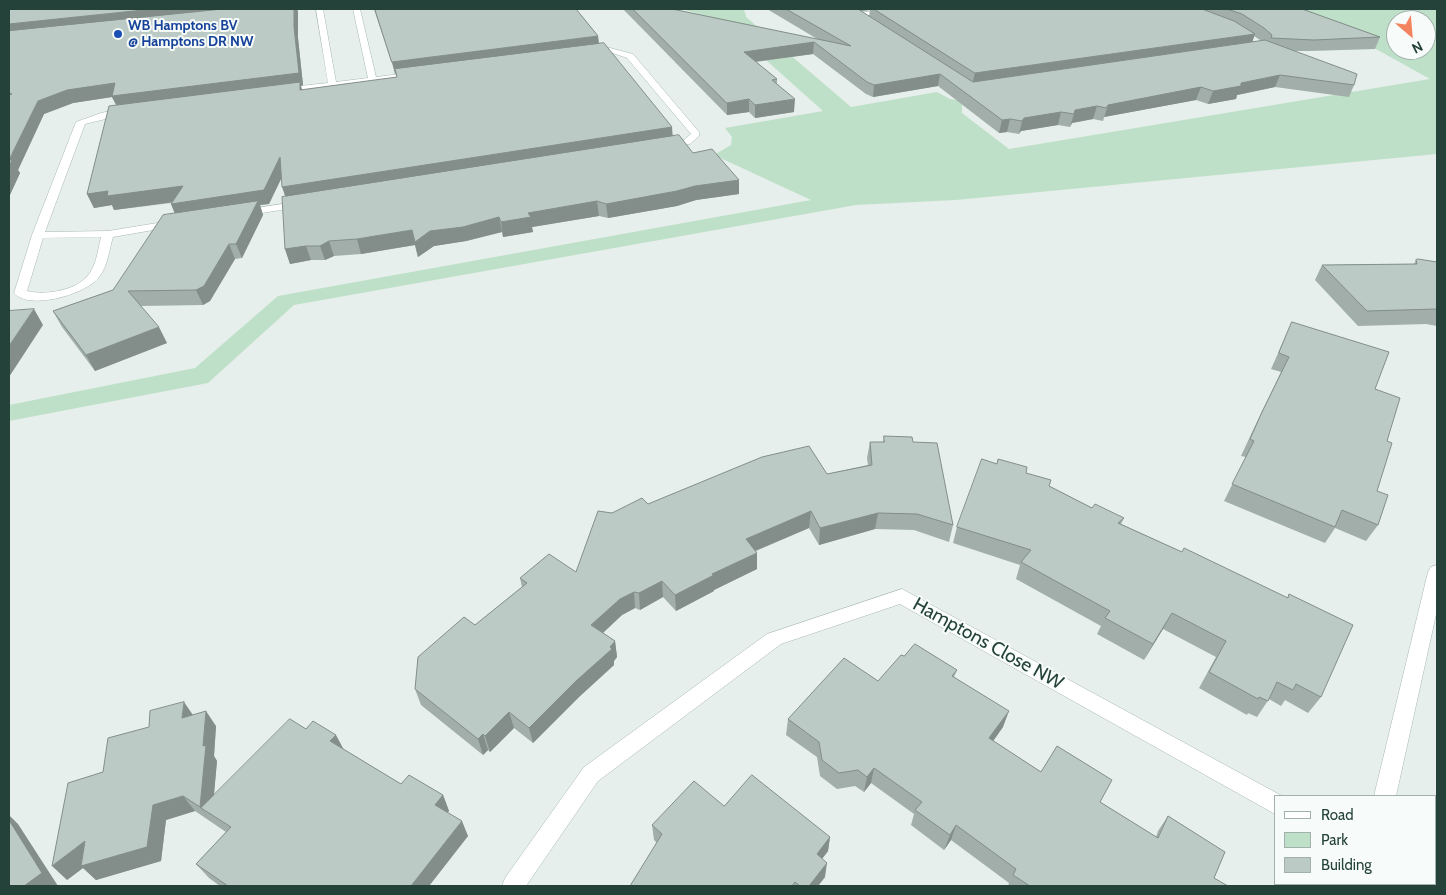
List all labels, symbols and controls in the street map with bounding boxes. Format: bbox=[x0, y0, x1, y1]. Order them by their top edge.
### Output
north arrow bbox=[1386, 10, 1436, 60]
place label: WB Hamptons BV @ Hamptons DR NW bbox=[128, 18, 253, 50]
marker: WB Hamptons BV @ Hamptons DR NW bbox=[112, 28, 124, 40]
text: N bbox=[1409, 37, 1426, 58]
street label: Hamptons Close NW bbox=[909, 593, 1067, 695]
legend bbox=[1274, 795, 1436, 885]
text: Road bbox=[1321, 806, 1354, 824]
text: Park bbox=[1321, 831, 1348, 849]
text: Building bbox=[1321, 856, 1372, 874]

